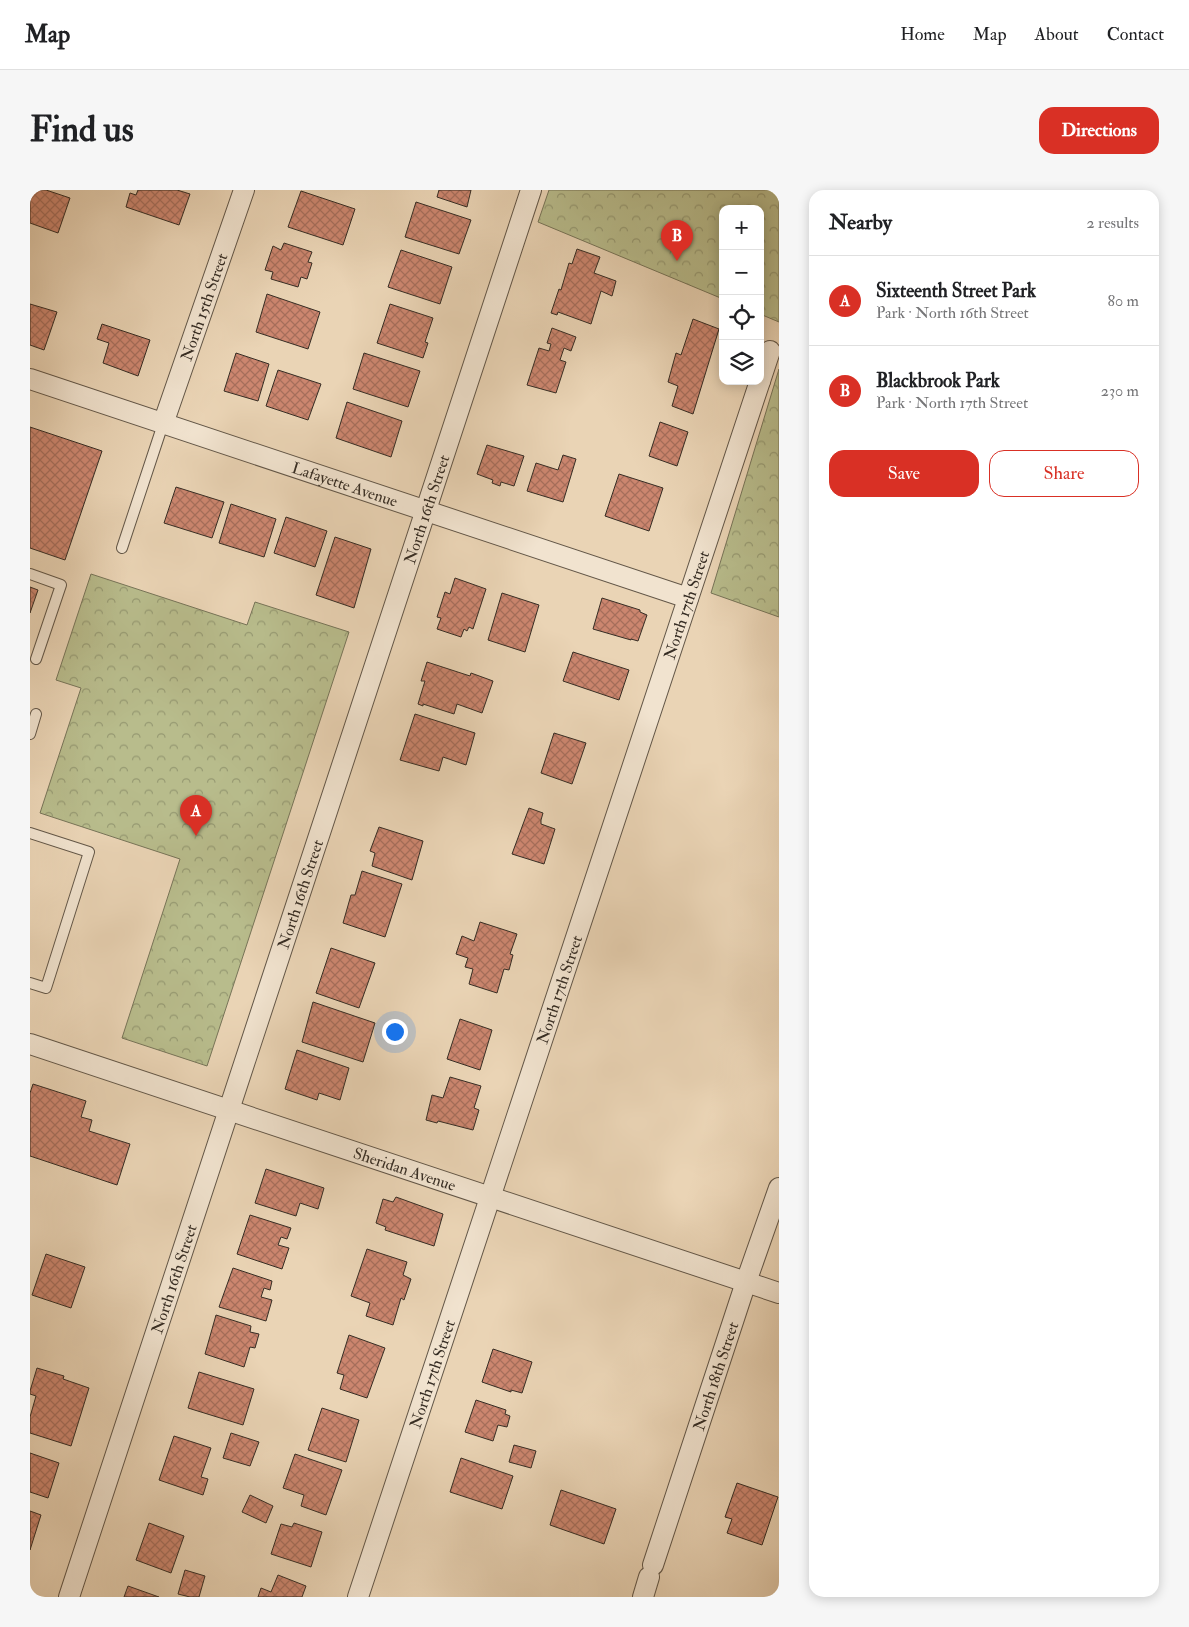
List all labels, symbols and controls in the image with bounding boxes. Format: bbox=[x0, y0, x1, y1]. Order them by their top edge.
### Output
text: Map bbox=[25, 19, 70, 50]
text: Home bbox=[900, 23, 945, 46]
text: Map bbox=[973, 23, 1007, 46]
text: About bbox=[1035, 23, 1079, 46]
text: Contact bbox=[1107, 23, 1164, 46]
button: Directions bbox=[1039, 107, 1159, 154]
text: Find us bbox=[30, 108, 134, 152]
map controls bbox=[719, 205, 764, 385]
button: + bbox=[719, 205, 764, 250]
text: Nearby bbox=[829, 209, 892, 236]
text: 2 results bbox=[1086, 213, 1139, 233]
pin: B bbox=[661, 220, 693, 261]
button: − bbox=[719, 250, 764, 295]
street label: North 15th Street bbox=[177, 251, 232, 364]
text: Sixteenth Street Park bbox=[876, 279, 1036, 303]
text: A bbox=[840, 291, 850, 311]
text: 80 m bbox=[1108, 291, 1139, 311]
button: locate bbox=[719, 295, 764, 340]
text: Park · North 16th Street bbox=[876, 303, 1029, 323]
button: layers bbox=[719, 340, 764, 385]
text: Blackbrook Park bbox=[876, 369, 1000, 393]
text: B bbox=[840, 381, 850, 401]
text: 230 m bbox=[1101, 381, 1139, 401]
text: Park · North 17th Street bbox=[876, 393, 1028, 413]
button: Save bbox=[829, 450, 979, 497]
button: Share bbox=[989, 450, 1139, 497]
street label: North 16th Street bbox=[400, 452, 454, 567]
street label: Lafayette Avenue bbox=[289, 458, 400, 512]
street label: North 17th Street bbox=[660, 548, 714, 662]
pin: A bbox=[180, 795, 212, 836]
street label: North 16th Street bbox=[274, 837, 328, 951]
street label: North 17th Street bbox=[533, 933, 587, 1047]
your location bbox=[382, 1019, 408, 1045]
street label: Sheridan Avenue bbox=[351, 1143, 459, 1196]
street label: North 16th Street bbox=[147, 1222, 202, 1336]
street label: North 17th Street bbox=[405, 1317, 460, 1431]
street label: North 18th Street bbox=[689, 1319, 743, 1433]

